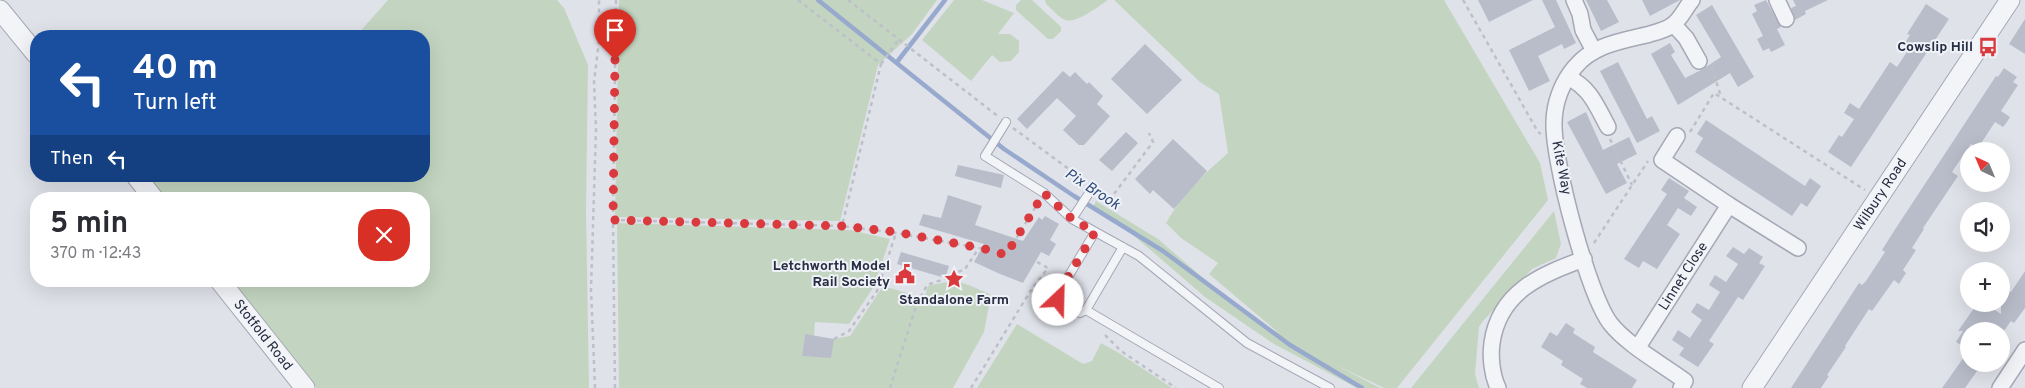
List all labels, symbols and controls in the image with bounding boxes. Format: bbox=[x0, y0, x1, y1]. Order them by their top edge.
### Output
pin bbox=[594, 9, 636, 60]
icon: arrive bbox=[601, 16, 629, 44]
bus stop icon: Cowslip Hill bbox=[1977, 36, 1999, 58]
place label: Cowslip Hill bbox=[1897, 39, 1973, 56]
text: 40 m bbox=[133, 47, 218, 91]
icon: left bbox=[50, 50, 115, 115]
text: Turn left bbox=[133, 90, 216, 117]
street label: Kite Way bbox=[1547, 140, 1575, 196]
north arrow bbox=[1960, 142, 2010, 192]
map controls bbox=[1960, 142, 2010, 372]
icon: left bbox=[103, 145, 131, 173]
text: Then bbox=[50, 147, 93, 171]
street label: Wilbury Road bbox=[1850, 155, 1911, 234]
water label: Pix Brook bbox=[1061, 165, 1124, 215]
button: sound bbox=[1960, 202, 2010, 252]
text: 5 min bbox=[50, 206, 128, 243]
button: close bbox=[358, 209, 410, 261]
street label: Linnet Close bbox=[1655, 239, 1712, 314]
text: 370 m · 12:43 bbox=[50, 244, 141, 264]
place label: Letchworth Model Rail Society bbox=[773, 258, 890, 291]
button: + bbox=[1960, 262, 2010, 312]
public building icon: Letchworth Model Rail Society bbox=[894, 263, 916, 285]
place icon: Standalone Farm bbox=[943, 268, 965, 290]
position arrow bbox=[1031, 273, 1083, 325]
place label: Standalone Farm bbox=[899, 292, 1009, 309]
street label: Stotfold Road bbox=[230, 296, 296, 374]
button: − bbox=[1960, 322, 2010, 372]

